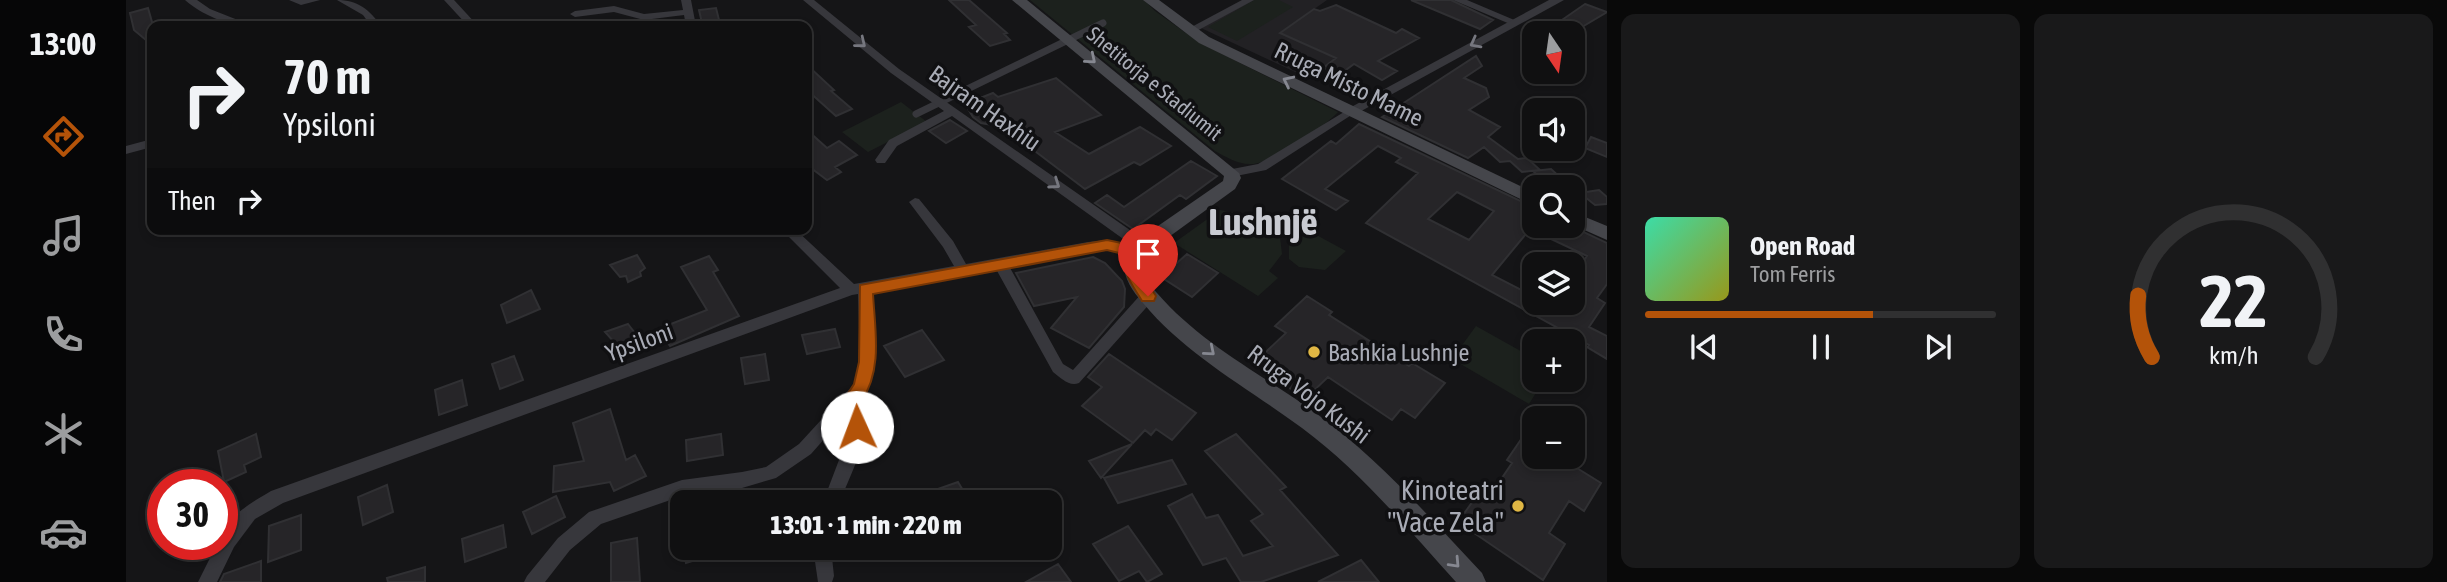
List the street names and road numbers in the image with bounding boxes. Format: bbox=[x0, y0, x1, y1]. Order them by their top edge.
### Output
street label: Shetitorja e Stadiumit bbox=[1083, 21, 1227, 145]
street label: Rruga Misto Mame bbox=[1270, 36, 1428, 132]
street label: Bajram Haxhiu bbox=[924, 60, 1046, 156]
street label: Ypsiloni bbox=[602, 317, 676, 367]
street label: Rruga Vojo Kushi bbox=[1243, 339, 1375, 449]

